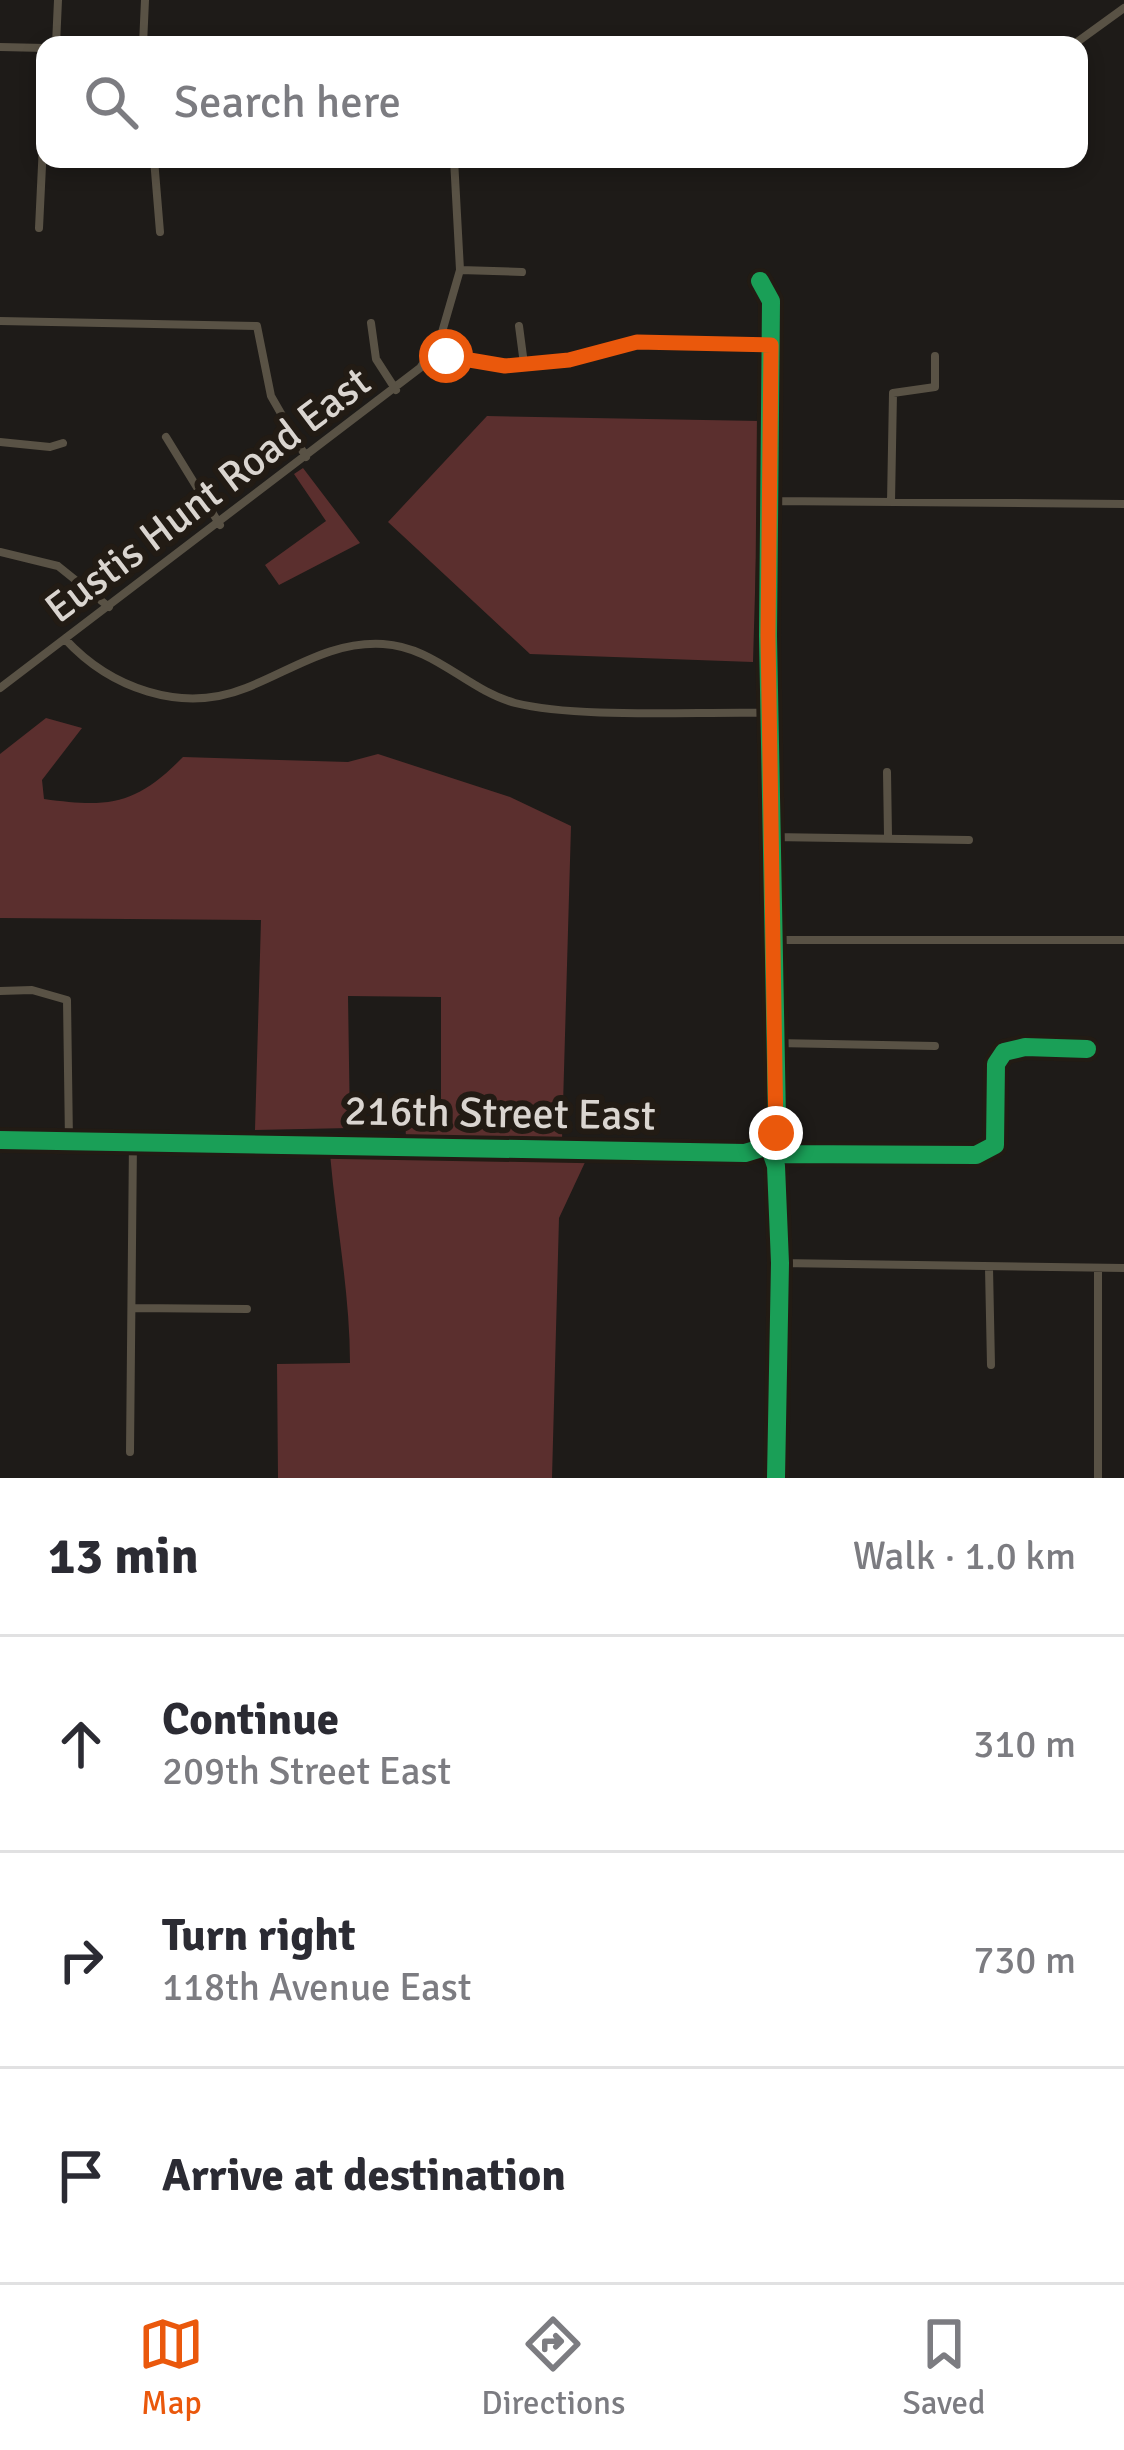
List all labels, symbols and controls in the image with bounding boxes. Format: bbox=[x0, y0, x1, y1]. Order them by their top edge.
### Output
search box bbox=[36, 36, 1088, 168]
icon: search bbox=[78, 69, 144, 135]
text: Search here bbox=[174, 75, 401, 130]
route start bbox=[419, 329, 473, 383]
street label: Eustis Hunt Road East bbox=[35, 356, 380, 634]
street label: 216th Street East bbox=[344, 1085, 656, 1142]
route end bbox=[749, 1106, 803, 1160]
text: 13 min bbox=[48, 1525, 199, 1588]
text: Walk · 1.0 km bbox=[853, 1532, 1076, 1580]
text: Continue bbox=[162, 1692, 339, 1747]
icon: ahead bbox=[48, 1711, 114, 1777]
text: 310 m bbox=[973, 1720, 1076, 1768]
text: 209th Street East bbox=[162, 1747, 451, 1795]
text: Turn right bbox=[162, 1908, 356, 1963]
icon: right bbox=[48, 1927, 114, 1993]
text: 730 m bbox=[973, 1936, 1076, 1984]
text: 118th Avenue East bbox=[162, 1963, 472, 2011]
icon: arrive bbox=[48, 2143, 114, 2209]
text: Arrive at destination bbox=[162, 2148, 566, 2203]
tab: Map bbox=[138, 2311, 204, 2424]
tab: Directions bbox=[481, 2311, 626, 2424]
tab: Saved bbox=[902, 2311, 986, 2424]

